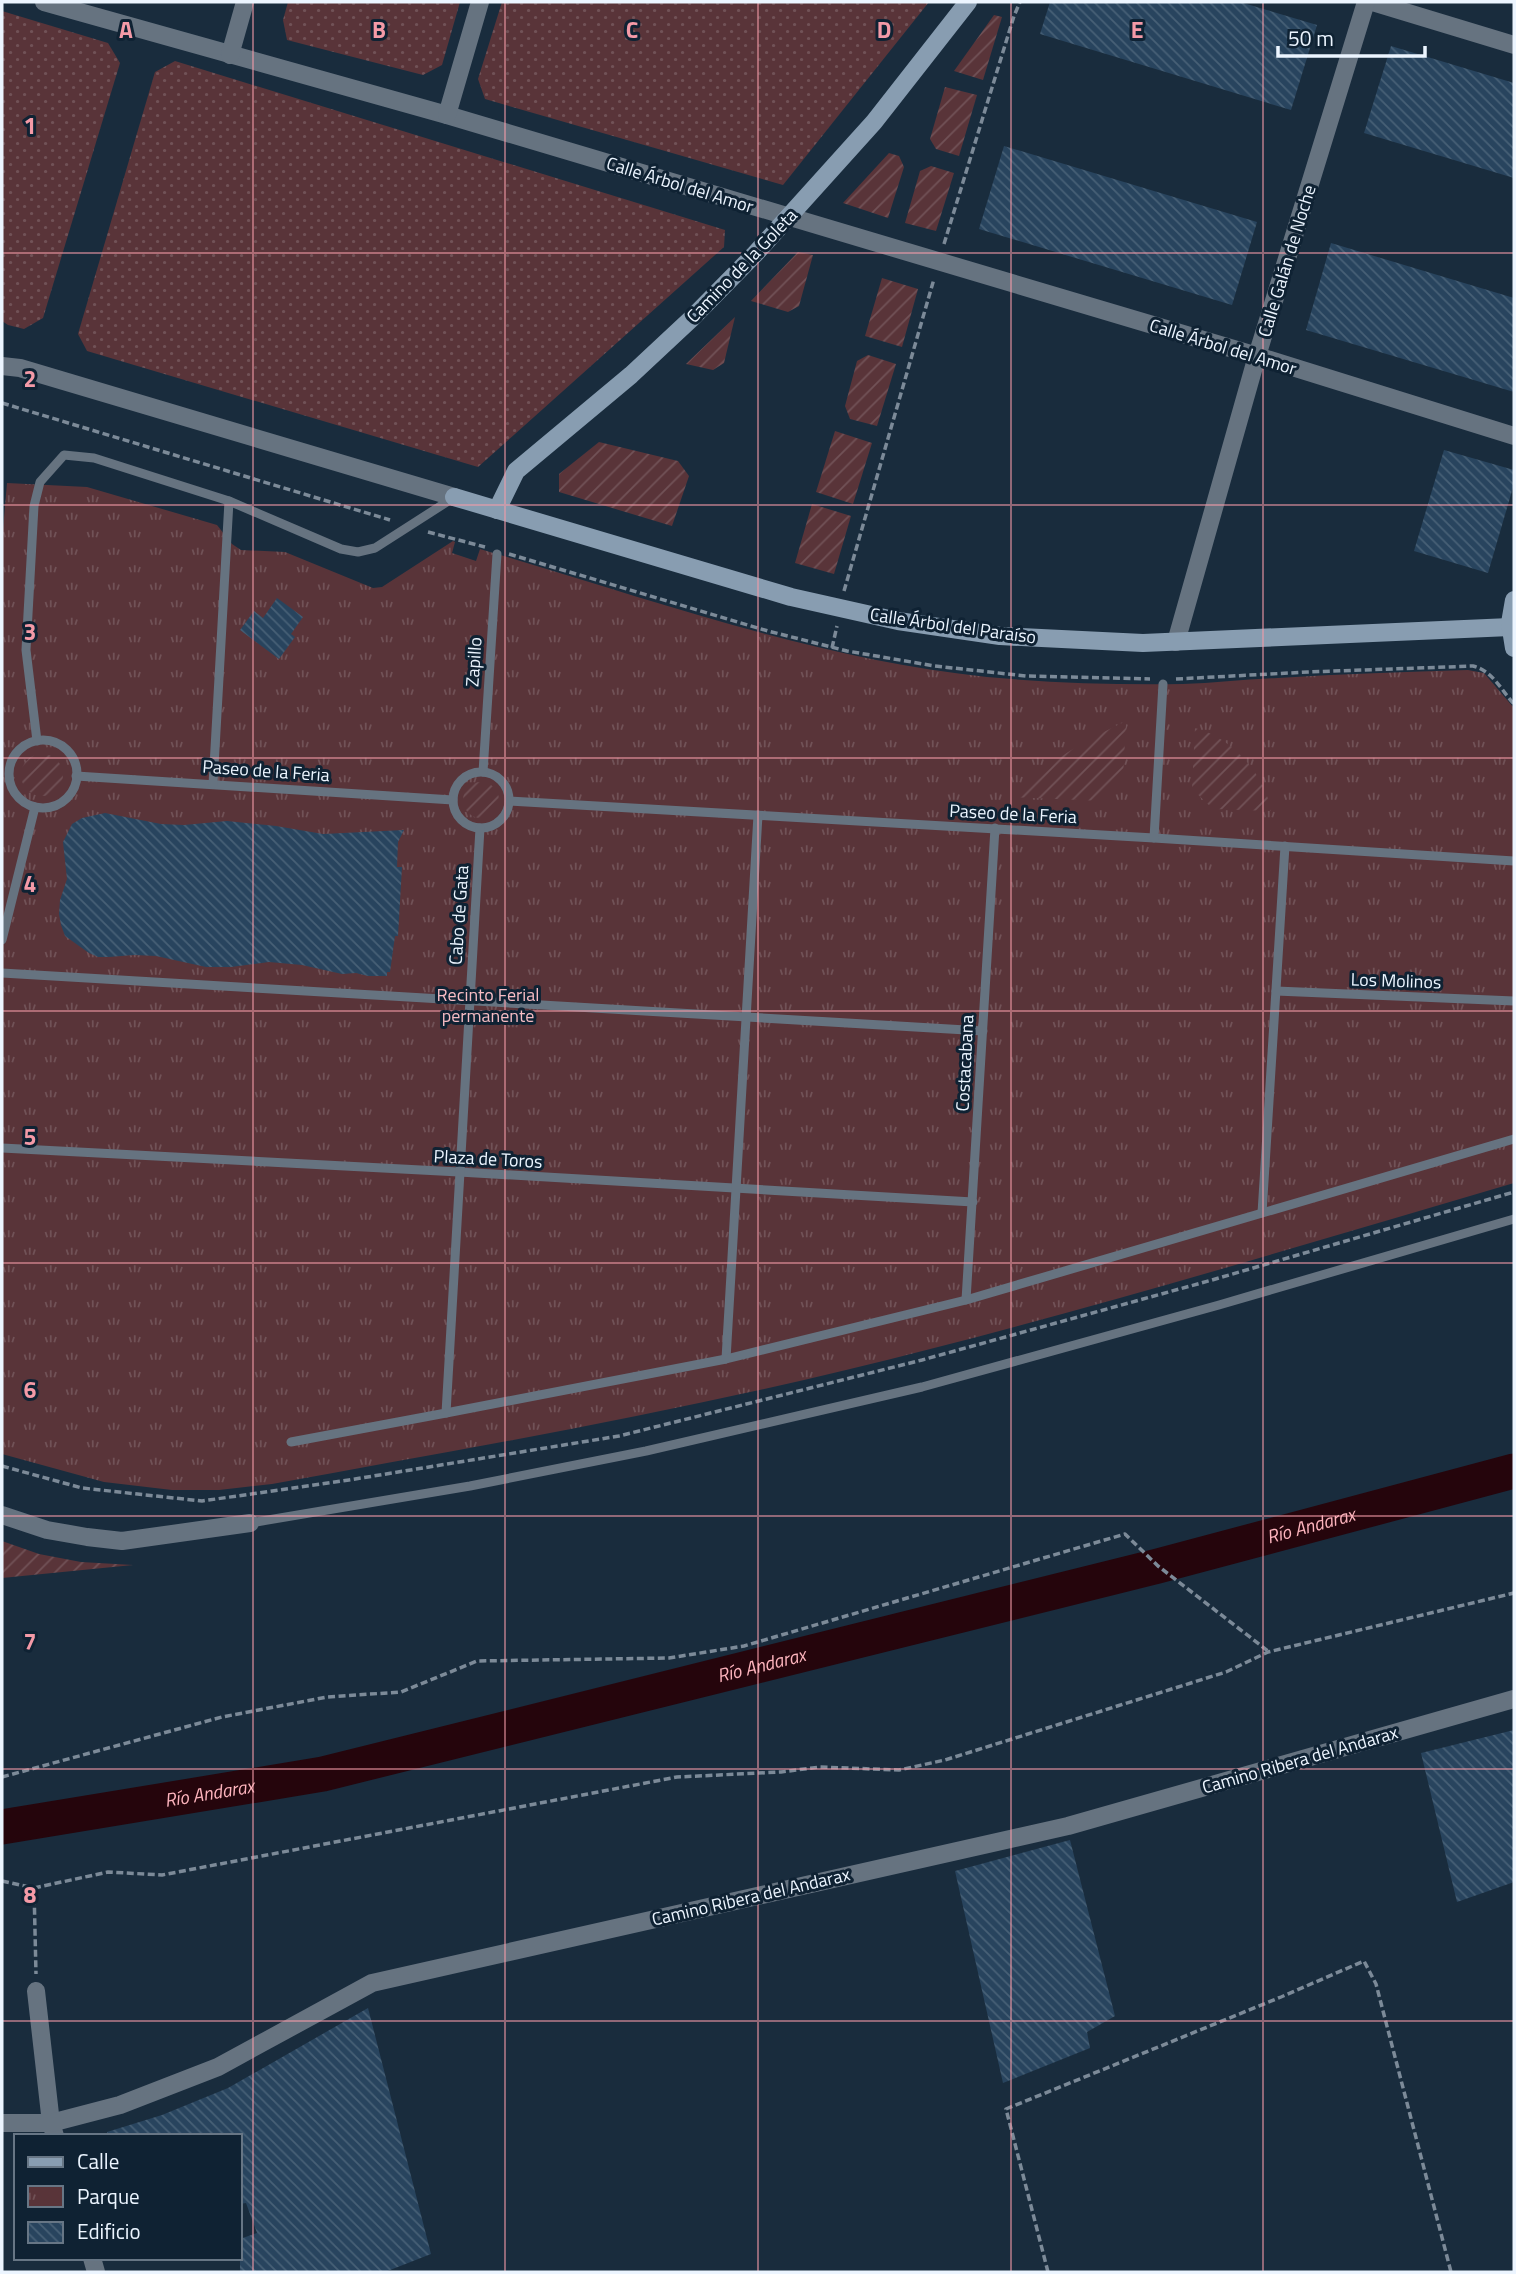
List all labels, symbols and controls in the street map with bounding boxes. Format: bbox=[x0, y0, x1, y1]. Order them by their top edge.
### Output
text: A bbox=[119, 12, 133, 47]
text: B bbox=[372, 12, 386, 47]
text: C bbox=[626, 12, 638, 47]
text: D bbox=[877, 12, 891, 47]
text: E bbox=[1131, 12, 1143, 47]
scale bar bbox=[1278, 14, 1425, 58]
text: 50 m bbox=[1288, 22, 1334, 54]
text: 1 bbox=[24, 108, 36, 143]
street label: Calle Árbol del Amor bbox=[603, 149, 757, 220]
street label: Calle Galán de Noche bbox=[1251, 181, 1323, 340]
street label: Camino de la Goleta bbox=[680, 202, 803, 329]
street label: Calle Árbol del Amor bbox=[1146, 311, 1300, 382]
text: 2 bbox=[24, 361, 36, 396]
street label: Calle Árbol del Paraíso bbox=[868, 600, 1038, 651]
text: 3 bbox=[24, 614, 36, 649]
street label: Zapillo bbox=[458, 636, 489, 688]
street label: Paseo de la Feria bbox=[201, 753, 331, 788]
street label: Paseo de la Feria bbox=[949, 797, 1077, 830]
street label: Cabo de Gata bbox=[442, 864, 475, 966]
text: 4 bbox=[24, 866, 36, 901]
street label: Los Molinos bbox=[1350, 965, 1442, 996]
park label: Recinto Ferial permanente bbox=[437, 981, 539, 1029]
street label: Costacabana bbox=[948, 1014, 981, 1112]
text: 5 bbox=[24, 1119, 36, 1154]
street label: Plaza de Toros bbox=[433, 1142, 543, 1175]
text: 6 bbox=[24, 1372, 37, 1407]
water label: Río Andarax bbox=[1263, 1499, 1360, 1550]
text: 7 bbox=[24, 1624, 36, 1659]
water label: Río Andarax bbox=[714, 1639, 811, 1689]
street label: Camino Ribera del Andarax bbox=[1199, 1719, 1401, 1800]
water label: Río Andarax bbox=[162, 1770, 258, 1814]
street label: Camino Ribera del Andarax bbox=[649, 1861, 853, 1932]
text: 8 bbox=[24, 1877, 37, 1912]
legend bbox=[14, 2134, 242, 2260]
text: Calle bbox=[77, 2145, 119, 2177]
text: Parque bbox=[77, 2180, 140, 2212]
text: Edificio bbox=[77, 2215, 141, 2247]

